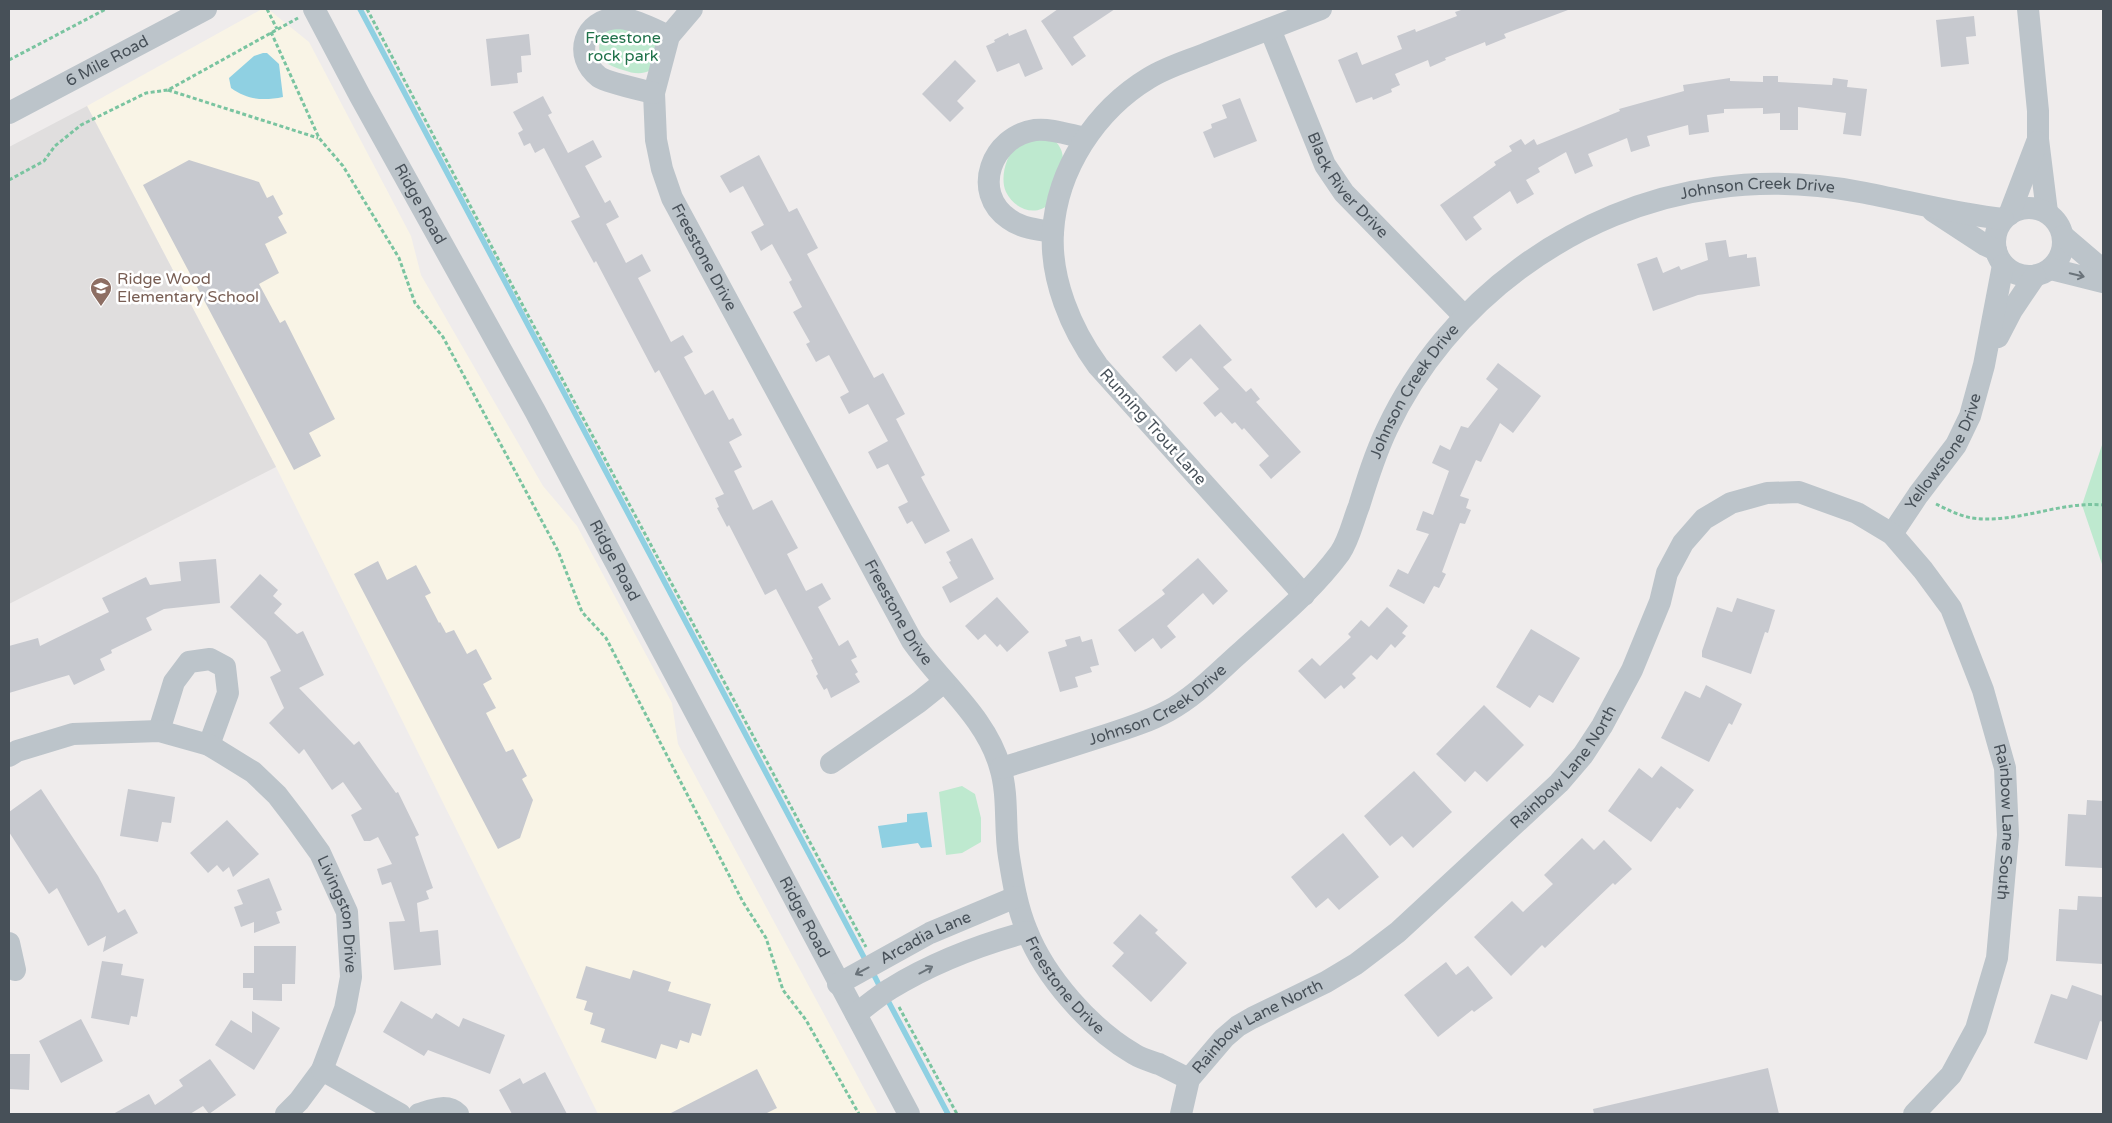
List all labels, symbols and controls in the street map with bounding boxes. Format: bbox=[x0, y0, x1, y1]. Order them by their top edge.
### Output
park label: Freestone rock park bbox=[585, 28, 661, 66]
street label: 6 Mile Road bbox=[62, 31, 152, 91]
street label: Black River Drive bbox=[1303, 129, 1393, 243]
street label: Ridge Road bbox=[390, 160, 450, 248]
street label: Johnson Creek Drive bbox=[1678, 174, 1836, 204]
street label: Freestone Drive bbox=[667, 200, 741, 314]
place label: Ridge Wood Elementary School bbox=[117, 269, 259, 307]
one-way arrow bbox=[2068, 271, 2084, 280]
school or university icon: Ridge Wood Elementary School bbox=[89, 276, 113, 307]
street label: Johnson Creek Drive bbox=[1365, 320, 1463, 462]
street label: Running Trout Lane bbox=[1095, 365, 1211, 489]
street label: Yellowstone Drive bbox=[1901, 391, 1986, 514]
street label: Ridge Road bbox=[585, 516, 644, 604]
street label: Freestone Drive bbox=[860, 556, 937, 670]
street label: Johnson Creek Drive bbox=[1086, 660, 1231, 750]
street label: Rainbow Lane North bbox=[1506, 702, 1621, 833]
street label: Rainbow Lane South bbox=[1989, 741, 2018, 901]
street label: Livingston Drive bbox=[313, 852, 361, 974]
street label: Ridge Road bbox=[774, 873, 834, 961]
street label: Arcadia Lane bbox=[876, 907, 974, 969]
street label: Freestone Drive bbox=[1021, 933, 1109, 1039]
one-way arrow bbox=[919, 965, 934, 975]
one-way arrow bbox=[854, 966, 869, 976]
street label: Rainbow Lane North bbox=[1188, 975, 1326, 1078]

